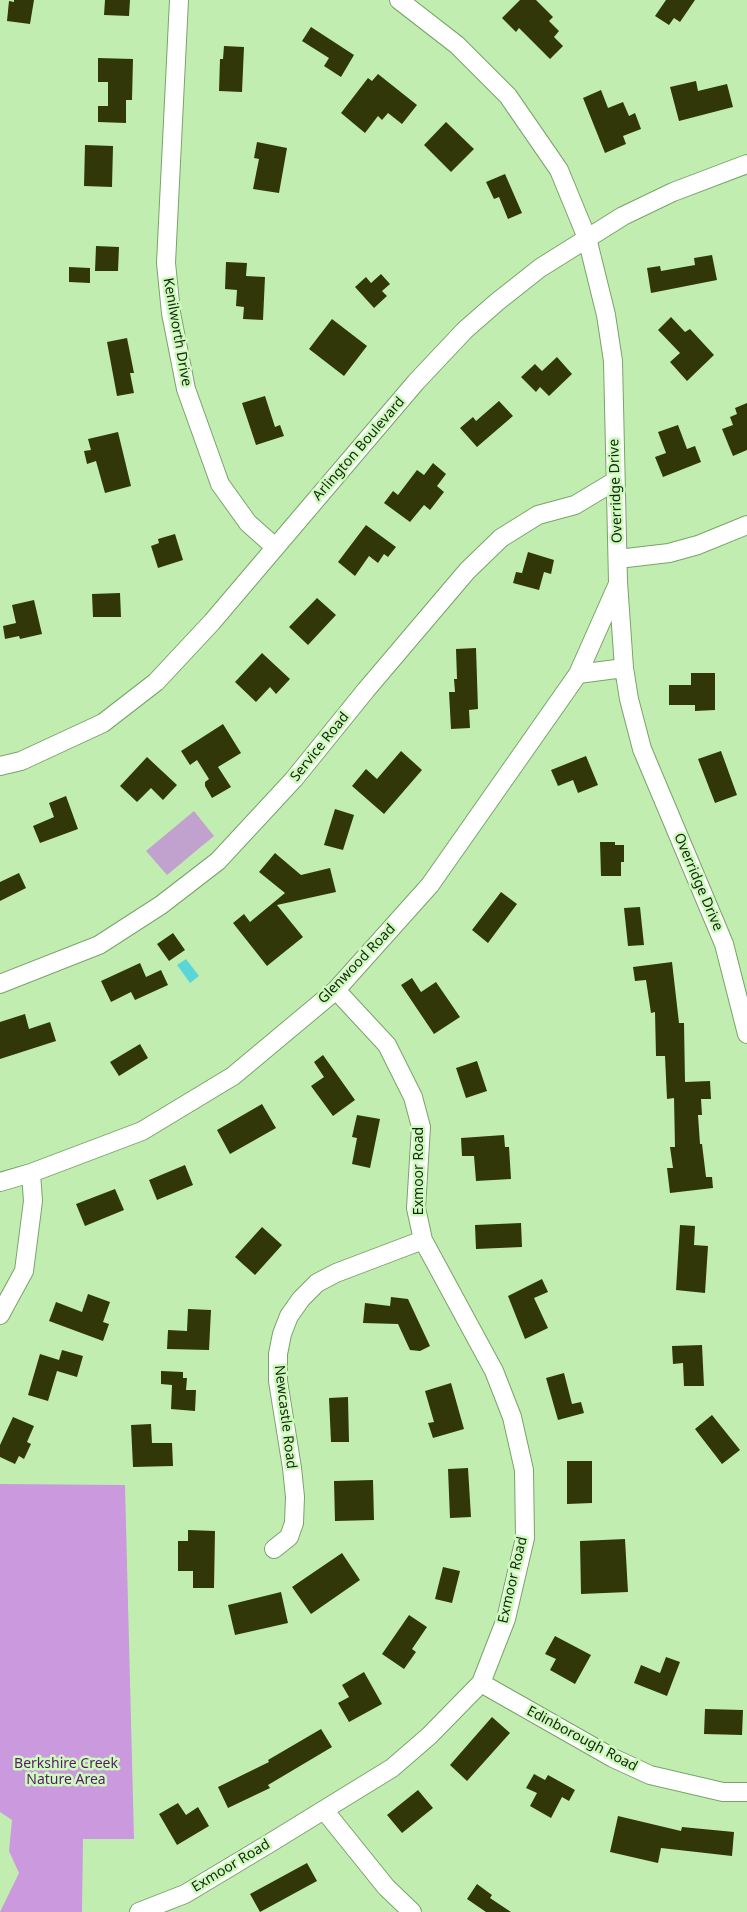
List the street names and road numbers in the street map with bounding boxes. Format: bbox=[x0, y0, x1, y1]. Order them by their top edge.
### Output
street label: Kenilworth Drive bbox=[159, 277, 195, 387]
street label: Arlington Boulevard bbox=[310, 394, 408, 504]
street label: Overridge Drive bbox=[606, 438, 626, 544]
street label: Service Road bbox=[287, 709, 353, 785]
street label: Overridge Drive bbox=[670, 831, 726, 933]
street label: Glenwood Road bbox=[315, 921, 399, 1007]
street label: Exmoor Road bbox=[411, 1127, 427, 1215]
street label: Newcastle Road bbox=[270, 1364, 300, 1470]
street label: Exmoor Road bbox=[495, 1535, 531, 1625]
street label: Edinborough Road bbox=[524, 1703, 640, 1775]
street label: Exmoor Road bbox=[189, 1836, 273, 1896]

